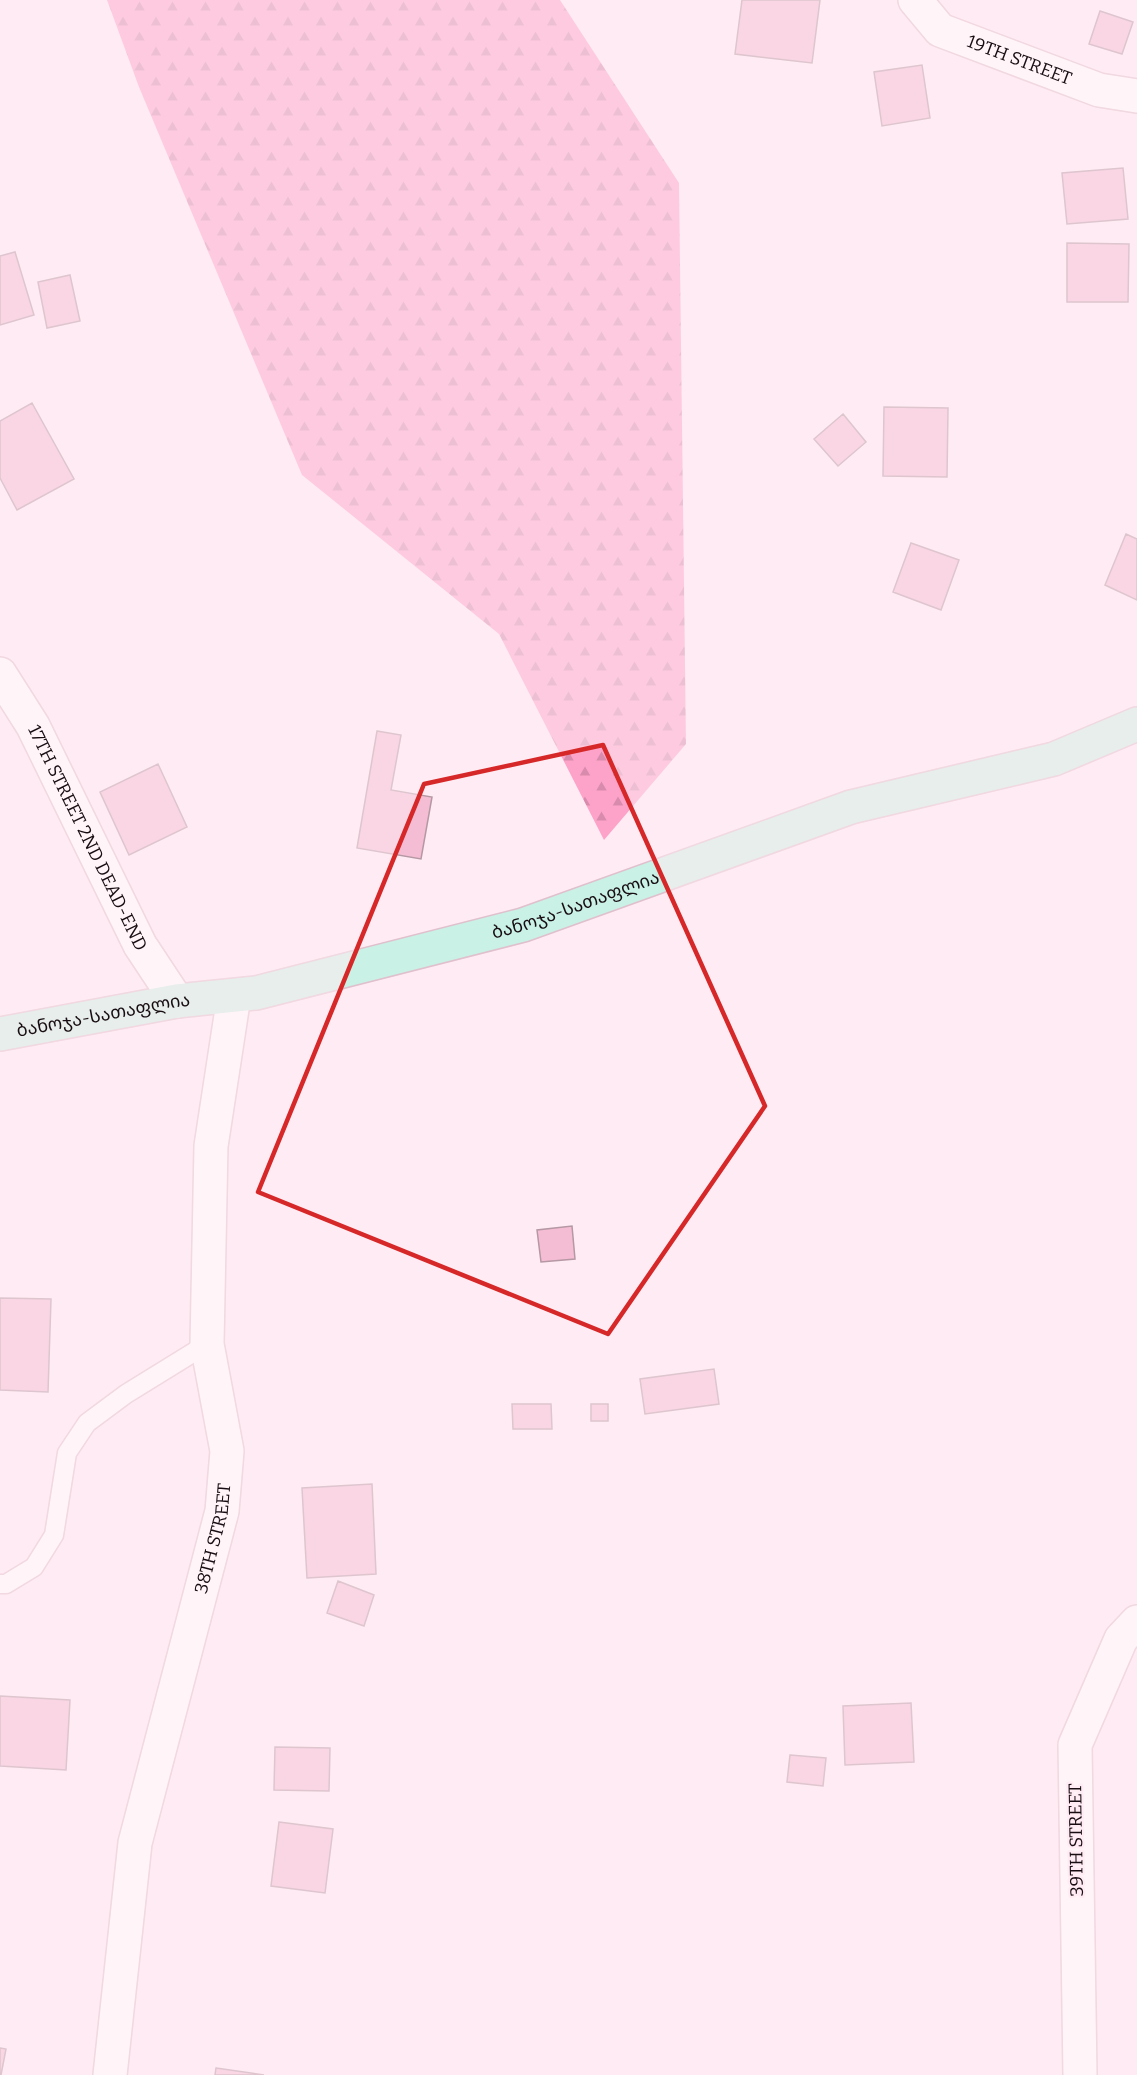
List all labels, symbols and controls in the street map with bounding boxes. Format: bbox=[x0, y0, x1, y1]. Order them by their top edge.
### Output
street label: 19TH STREET bbox=[964, 30, 1075, 90]
street label: 17TH STREET 2ND DEAD-END bbox=[23, 721, 152, 954]
street label: ბანოჯა-სათაფლია bbox=[489, 866, 662, 944]
street label: ბანოჯა-სათაფლია bbox=[15, 989, 191, 1042]
street label: 38TH STREET bbox=[190, 1482, 235, 1596]
street label: 39TH STREET bbox=[1064, 1783, 1088, 1897]

